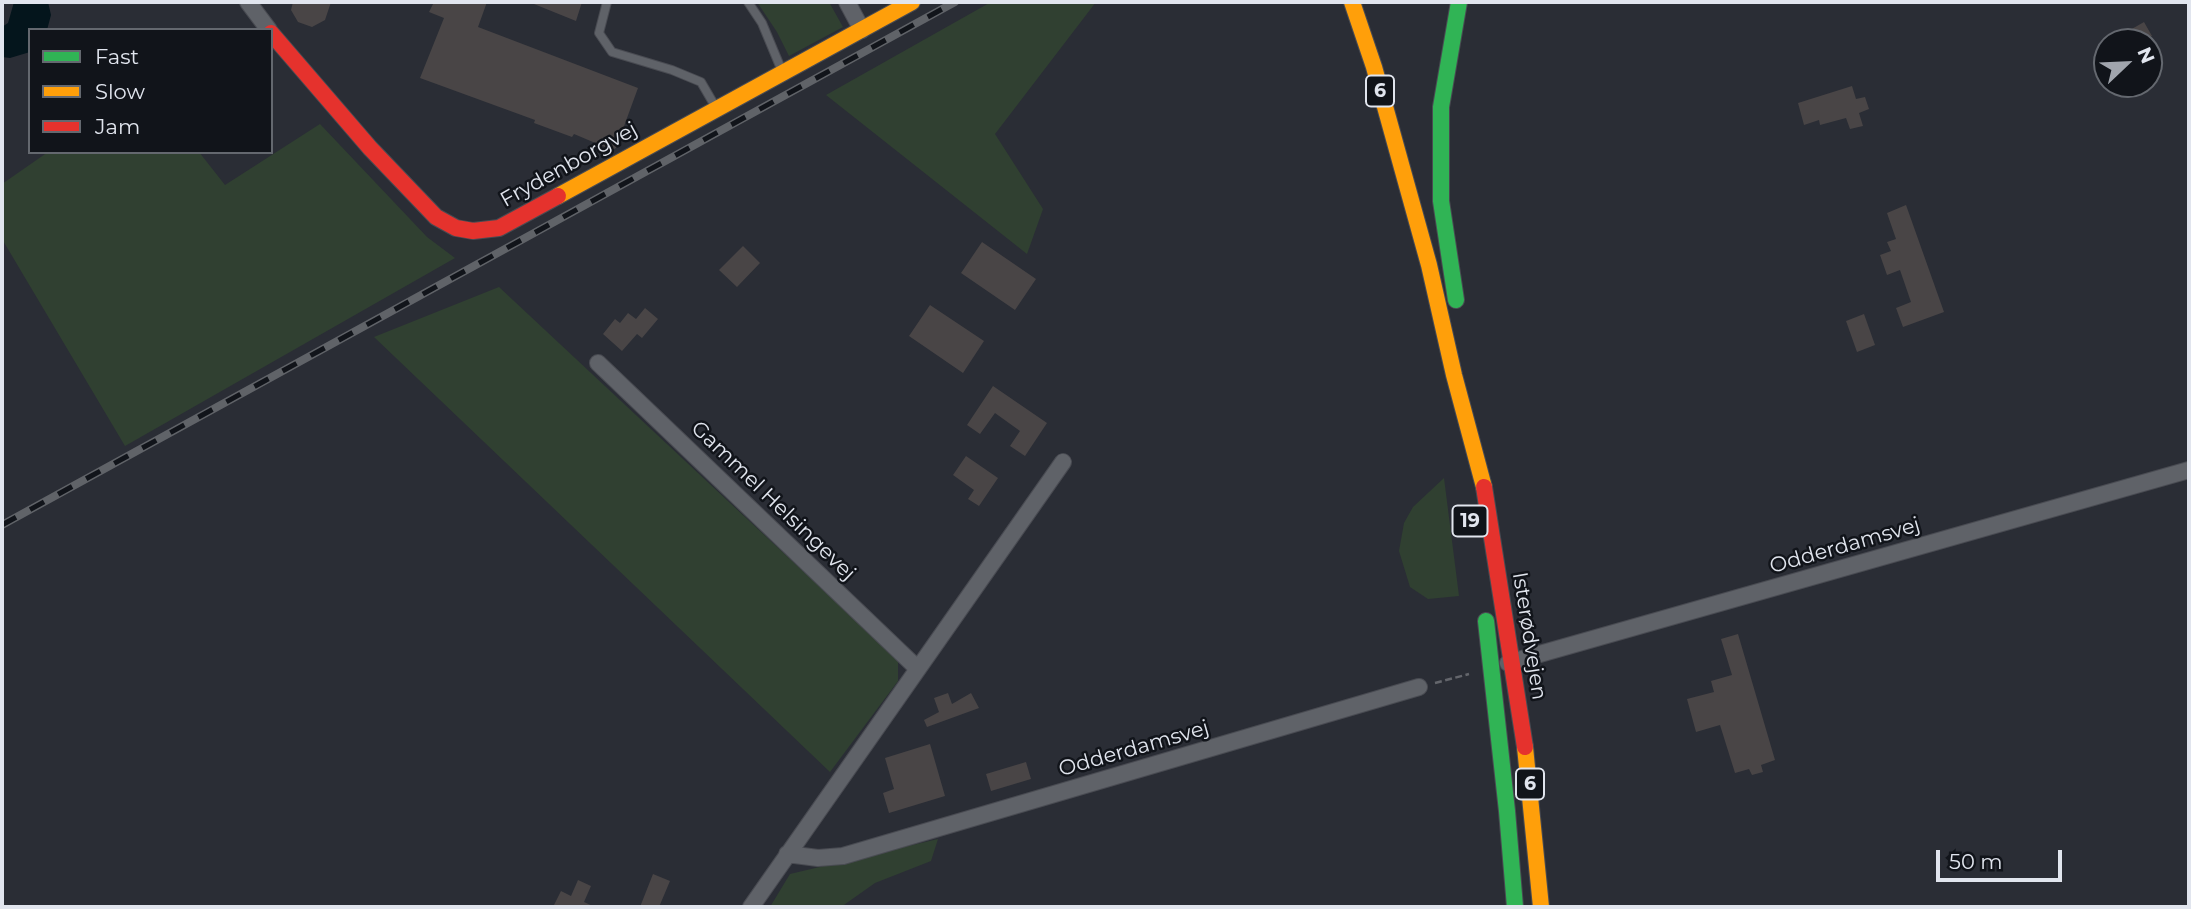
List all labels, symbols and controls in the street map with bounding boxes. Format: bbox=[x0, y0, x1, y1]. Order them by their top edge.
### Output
legend bbox=[28, 28, 273, 154]
north arrow bbox=[2093, 28, 2163, 98]
text: Fast bbox=[95, 44, 139, 69]
text: N bbox=[2132, 44, 2160, 67]
road number: 6 bbox=[1366, 76, 1394, 106]
text: Slow bbox=[95, 79, 145, 104]
text: Jam bbox=[95, 114, 140, 139]
street label: Frydenborgvej bbox=[496, 117, 642, 213]
street label: Gammel Helsingevej bbox=[686, 416, 860, 586]
road number: 19 bbox=[1452, 506, 1488, 536]
street label: Odderdamsvej bbox=[1767, 512, 1923, 580]
street label: Isterødvejen bbox=[1506, 570, 1552, 702]
street label: Odderdamsvej bbox=[1056, 715, 1212, 783]
road number: 6 bbox=[1516, 768, 1544, 800]
scale bar bbox=[1939, 836, 2065, 880]
text: 50 m bbox=[1949, 849, 2003, 874]

